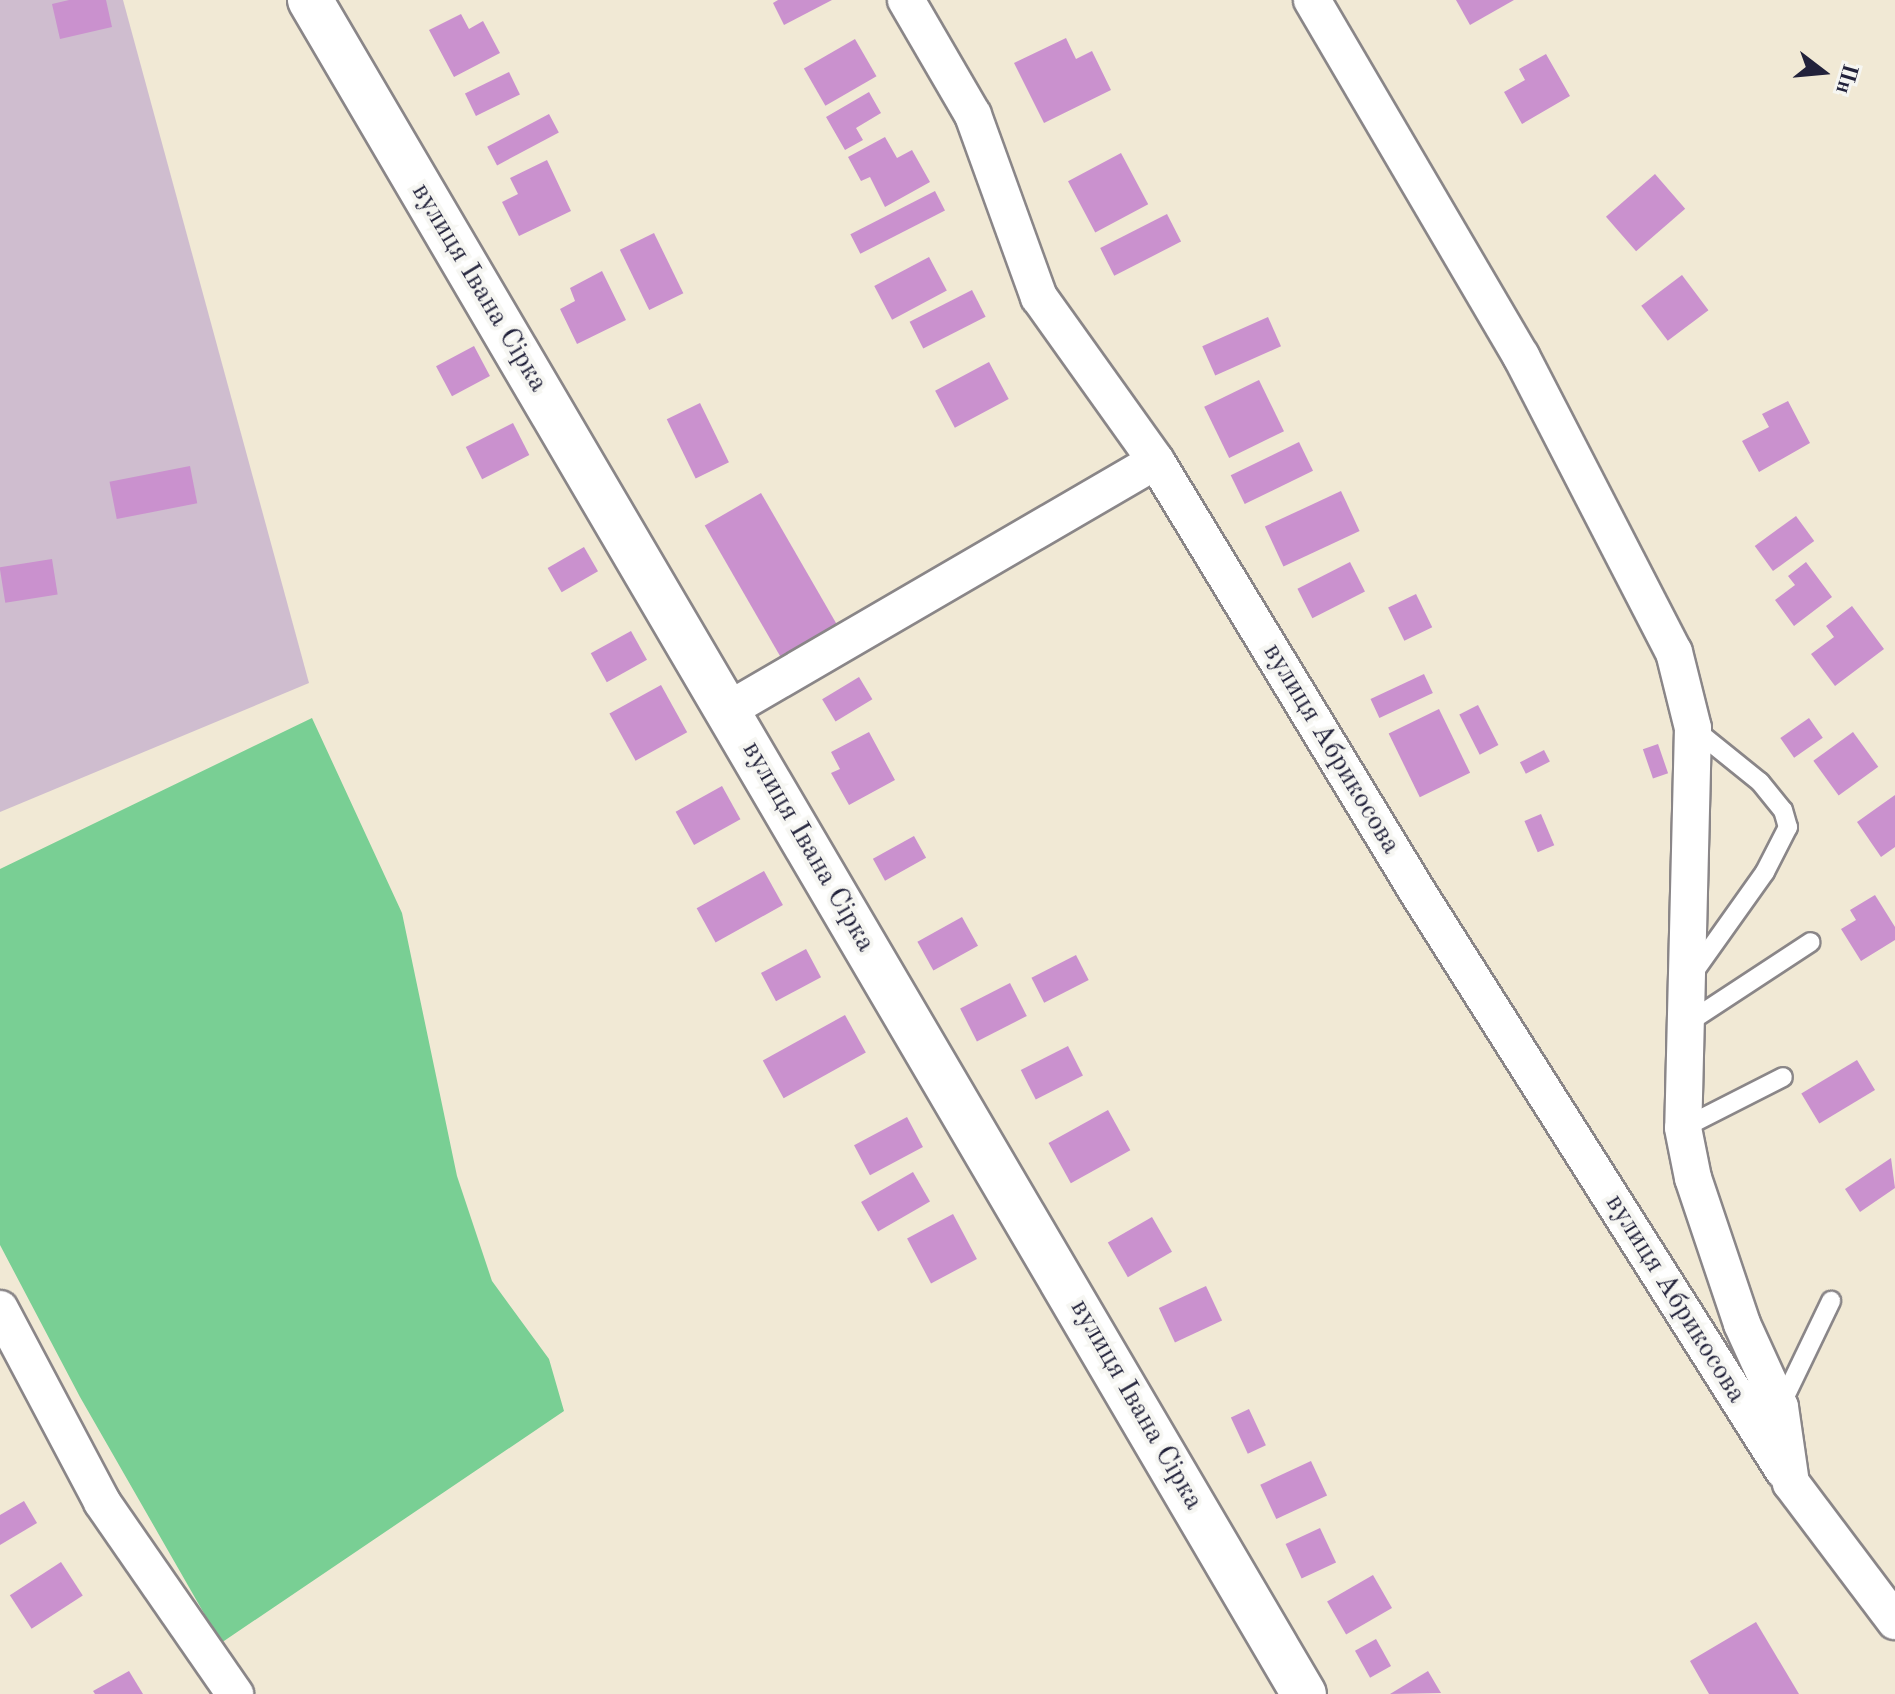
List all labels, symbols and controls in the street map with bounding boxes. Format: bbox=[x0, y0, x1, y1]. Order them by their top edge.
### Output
north arrow bbox=[1783, 32, 1863, 112]
text: Пн bbox=[1831, 61, 1861, 96]
street label: вулиця Івана Сірка bbox=[403, 177, 555, 399]
street label: вулиця Абрикосова bbox=[1255, 638, 1407, 860]
street label: вулиця Івана Сірка bbox=[734, 736, 882, 958]
street label: вулиця Абрикосова bbox=[1597, 1188, 1753, 1410]
street label: вулиця Івана Сірка bbox=[1062, 1294, 1210, 1516]

